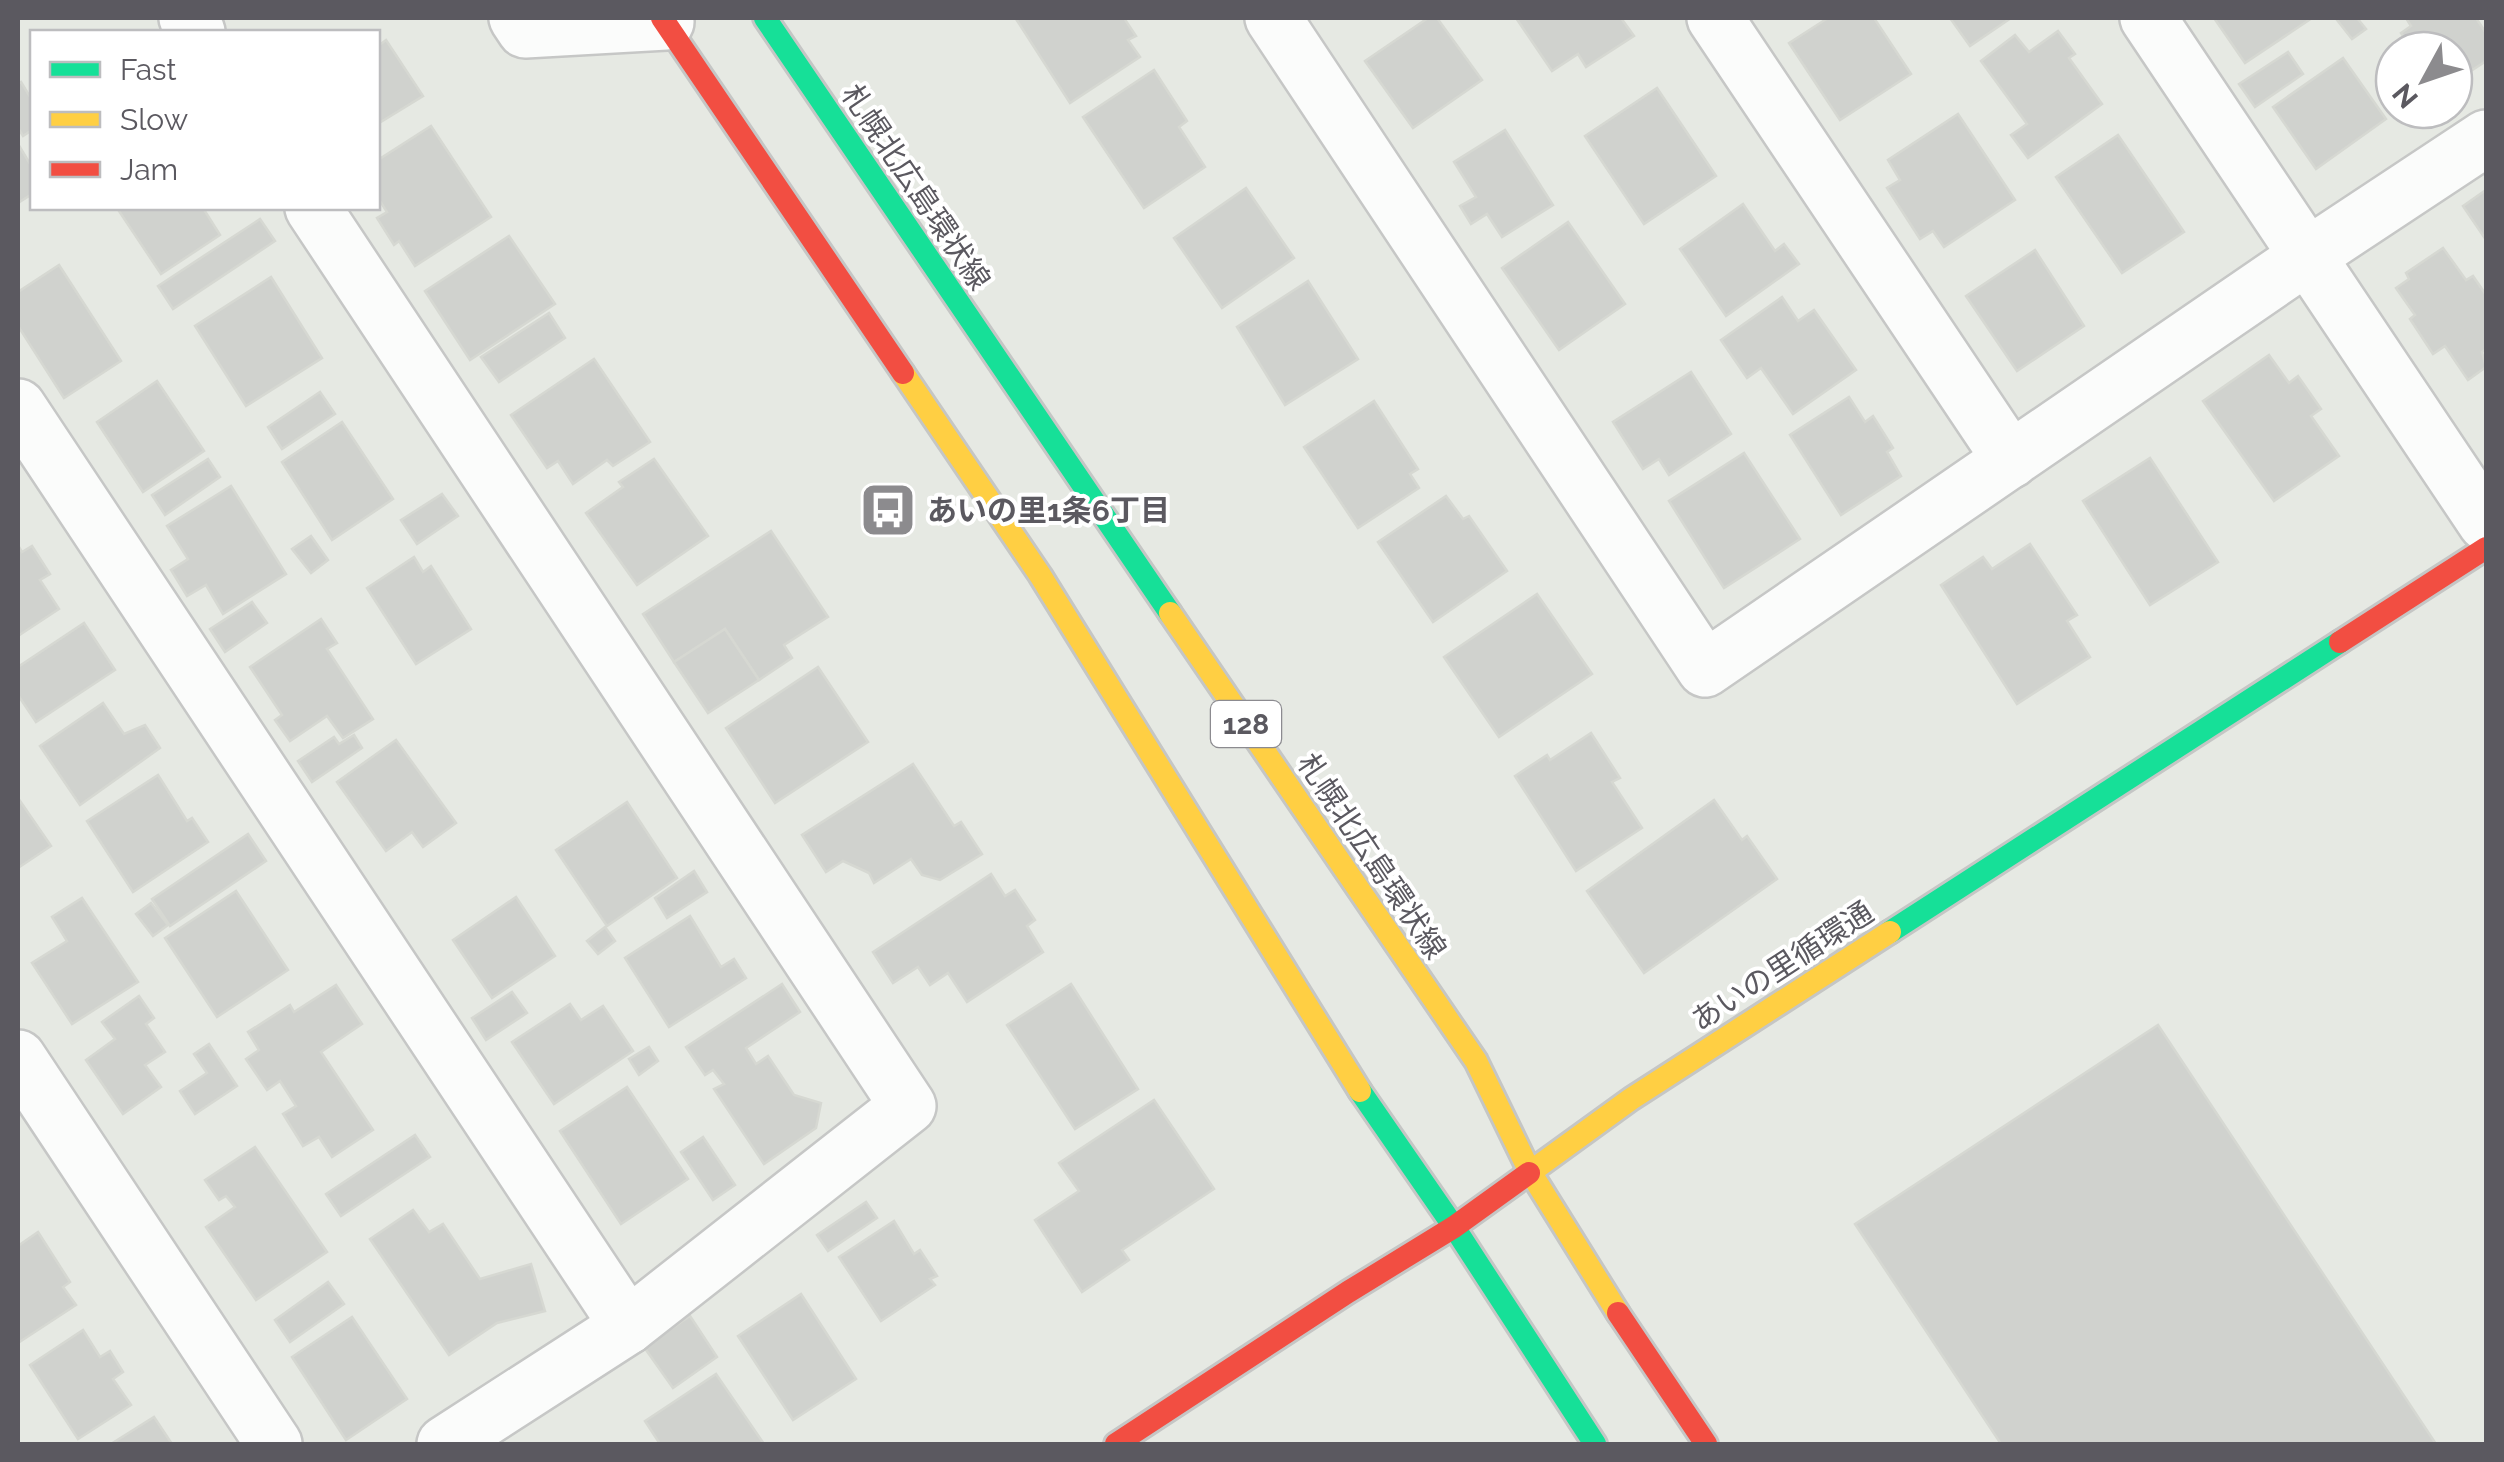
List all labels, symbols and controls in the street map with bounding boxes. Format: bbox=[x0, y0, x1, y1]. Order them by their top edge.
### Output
legend bbox=[30, 30, 380, 210]
north arrow bbox=[2374, 30, 2474, 130]
text: Fast bbox=[120, 52, 177, 87]
text: N bbox=[2386, 77, 2425, 115]
street label: 札幌北広島環状線 bbox=[834, 78, 998, 296]
text: Slow bbox=[120, 102, 188, 137]
text: Jam bbox=[120, 152, 178, 187]
bus stop icon: あいの里1条6丁目 bbox=[858, 480, 918, 540]
place label: あいの里1条6丁目 bbox=[927, 493, 1170, 528]
road number: 128 bbox=[1211, 701, 1281, 747]
street label: 札幌北広島環状線 bbox=[1290, 747, 1454, 965]
street label: あいの里循環通 bbox=[1684, 894, 1880, 1038]

